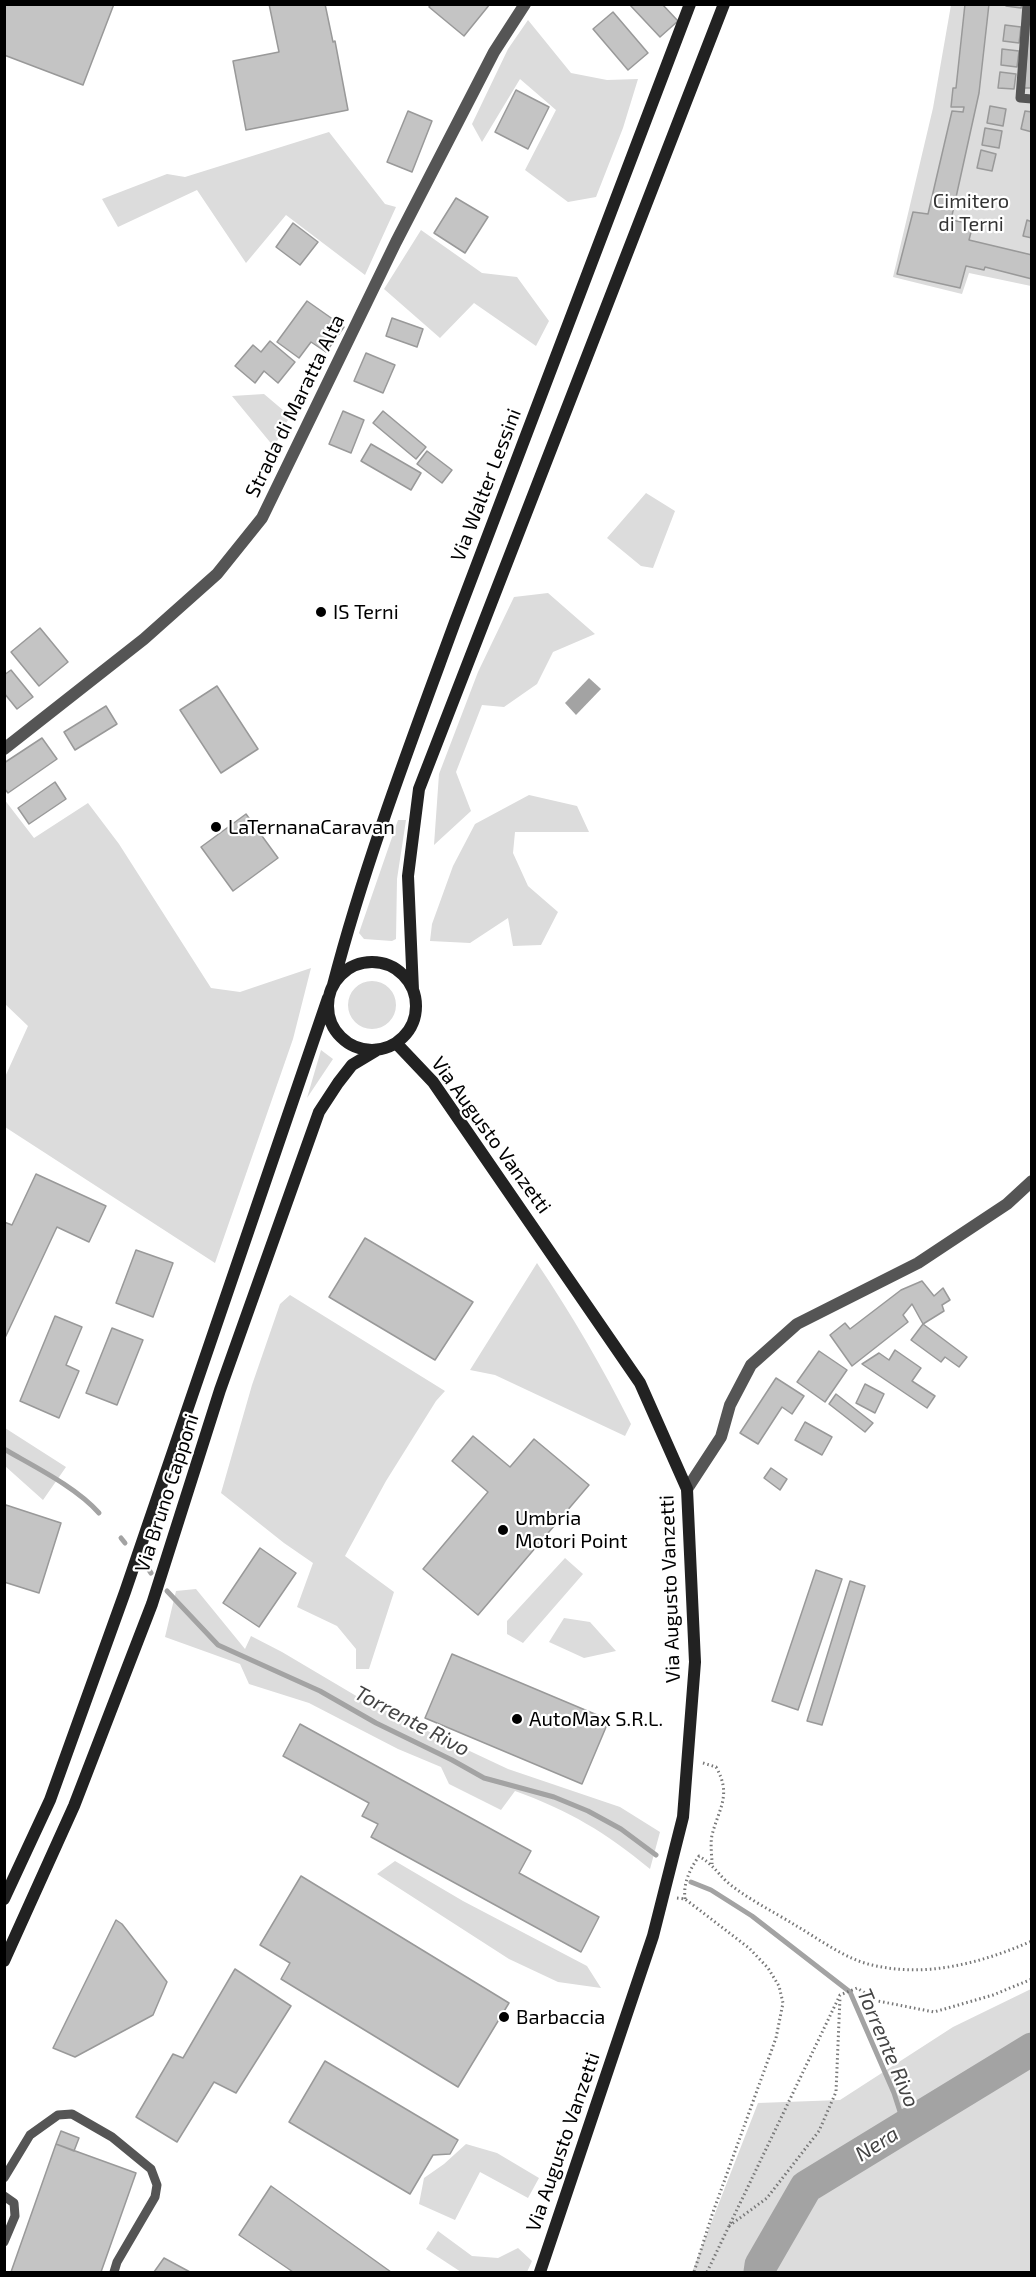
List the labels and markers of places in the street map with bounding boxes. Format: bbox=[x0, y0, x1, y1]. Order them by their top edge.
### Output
place label: IS Terni bbox=[333, 600, 399, 624]
marker: IS Terni bbox=[314, 605, 328, 619]
place label: LaTernanaCaravan bbox=[228, 815, 395, 839]
marker: LaTernanaCaravan bbox=[209, 820, 223, 834]
place label: Umbria Motori Point bbox=[515, 1506, 628, 1553]
marker: Umbria Motori Point bbox=[496, 1523, 510, 1537]
place label: AutoMax S.R.L. bbox=[529, 1707, 663, 1731]
marker: AutoMax S.R.L. bbox=[510, 1712, 524, 1726]
place label: Barbaccia bbox=[516, 2005, 605, 2029]
marker: Barbaccia bbox=[497, 2010, 511, 2024]

